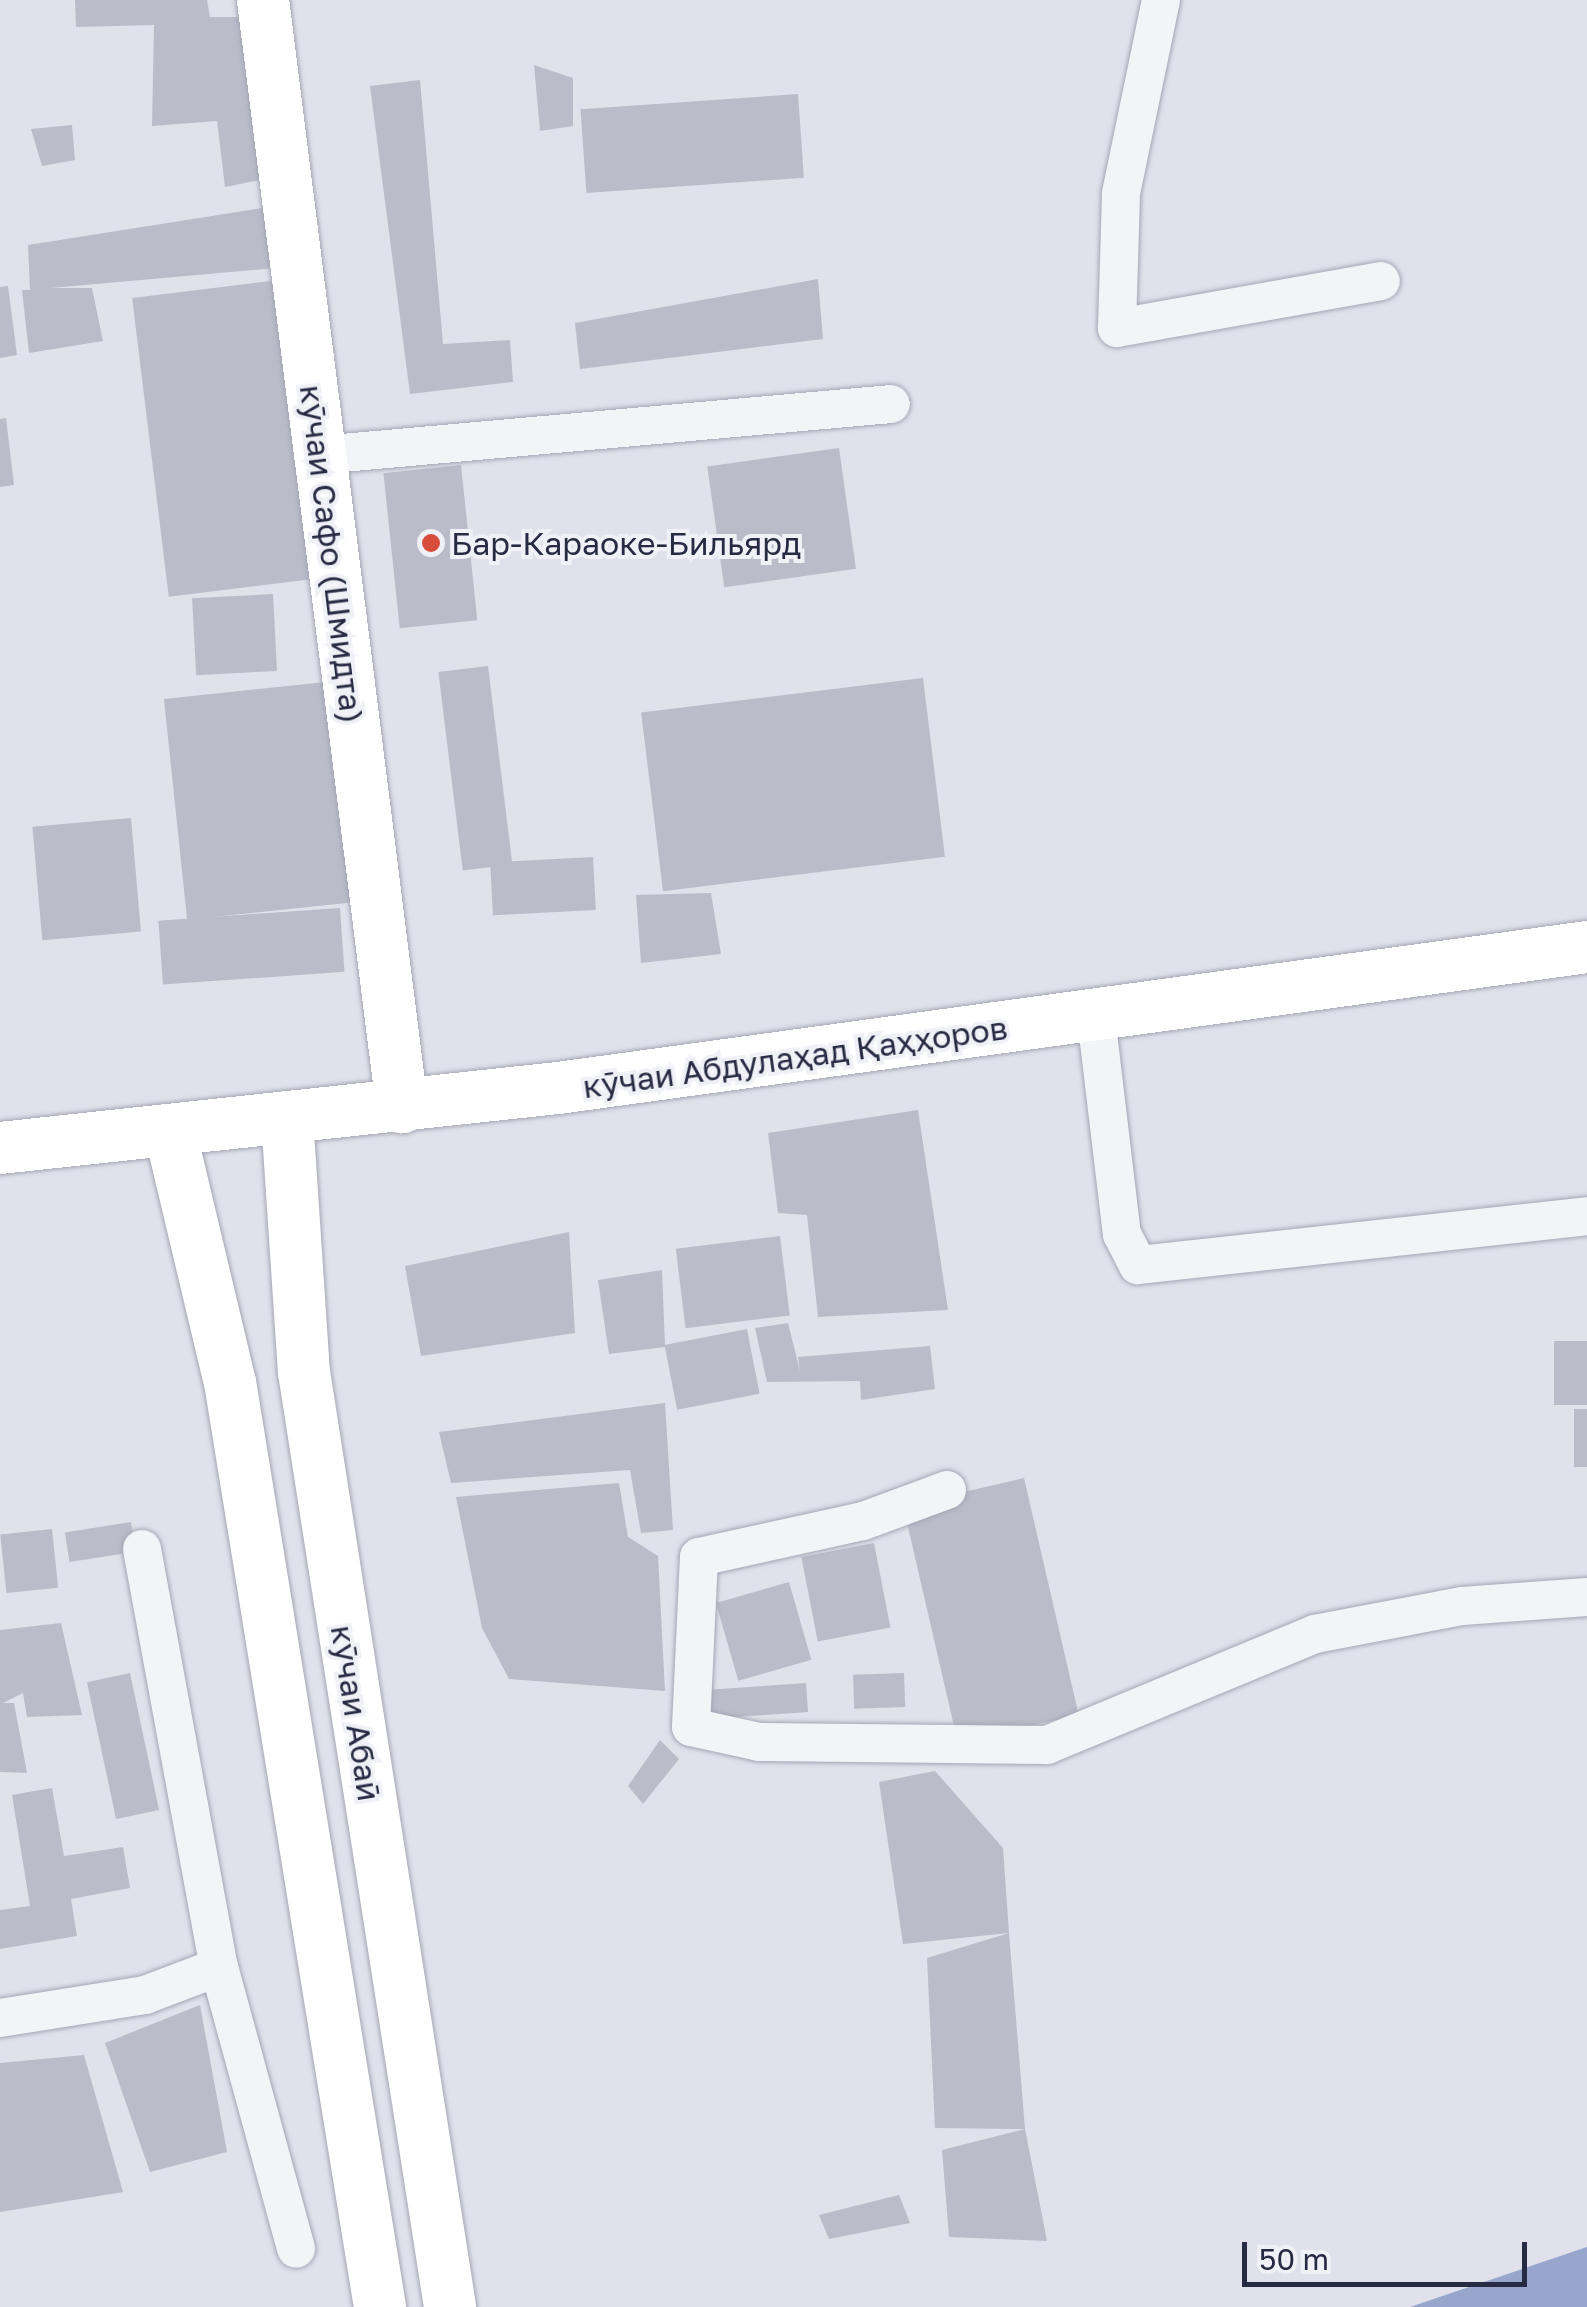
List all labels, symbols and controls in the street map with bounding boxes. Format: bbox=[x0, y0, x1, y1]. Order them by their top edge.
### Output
street label: кӯчаи Сафо (Шмидта) bbox=[292, 383, 372, 725]
place label: Бар-Караоке-Бильярд bbox=[451, 524, 801, 562]
marker: Бар-Караоке-Бильярд bbox=[420, 532, 442, 554]
street label: кӯчаи Абдулаҳад Қаҳҳоров bbox=[580, 1008, 1010, 1106]
street label: кӯчаи Абаӣ bbox=[323, 1622, 389, 1804]
scale bar bbox=[1247, 2222, 1532, 2284]
text: 50 m bbox=[1259, 2241, 1329, 2277]

